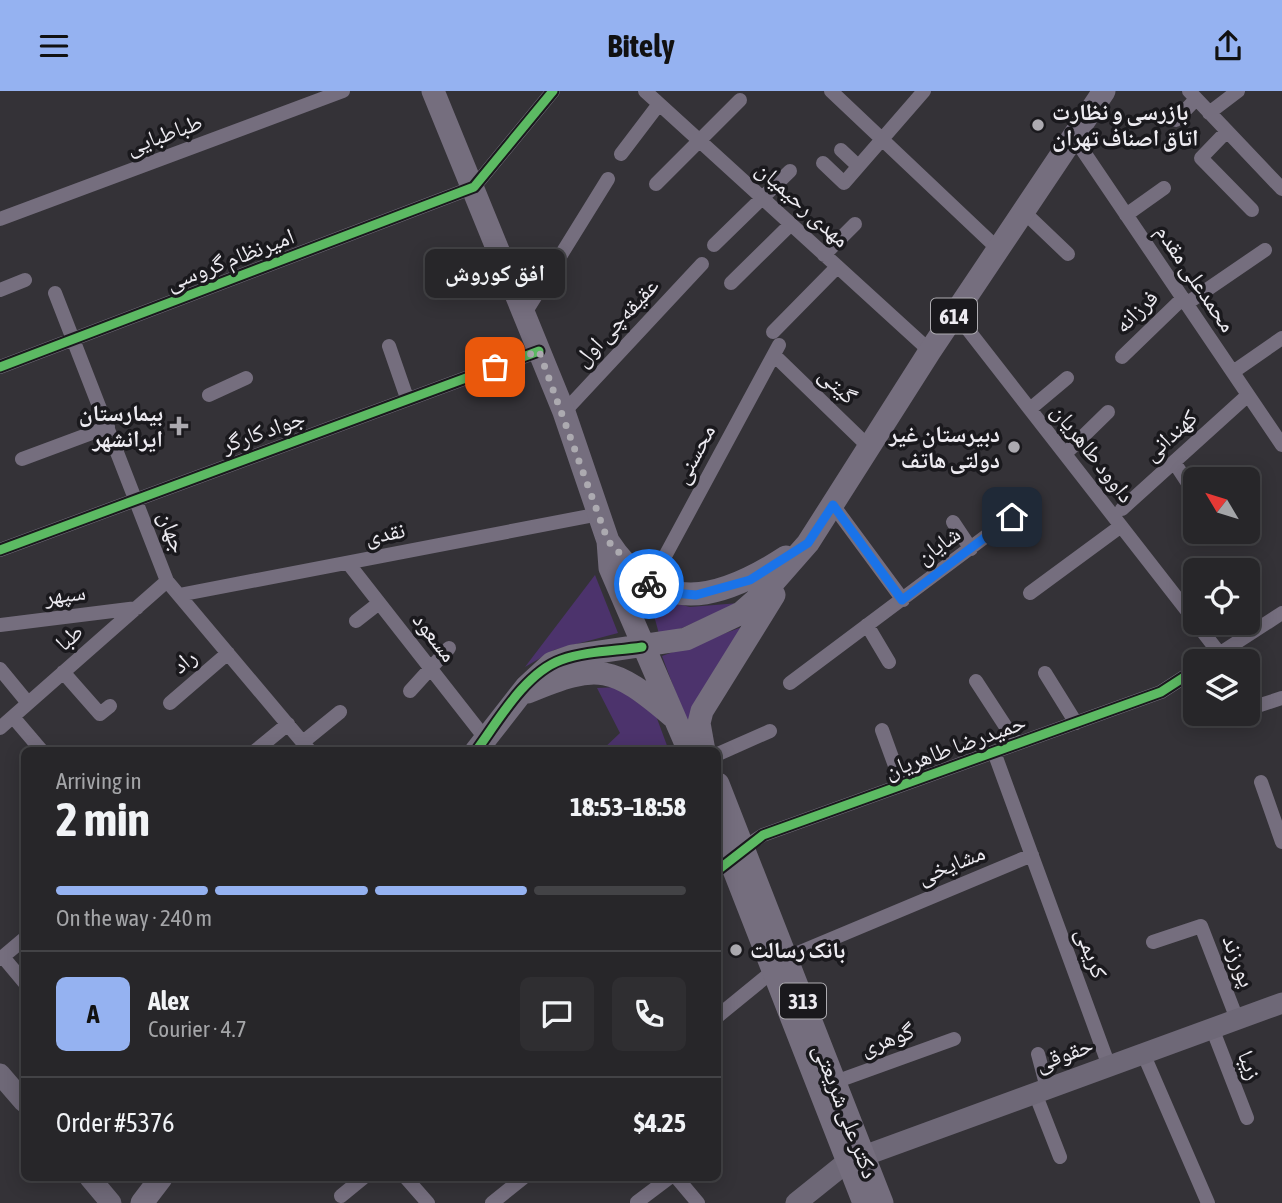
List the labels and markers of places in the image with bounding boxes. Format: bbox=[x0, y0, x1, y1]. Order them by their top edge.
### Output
place label: بازرسی و نظارت اتاق اصناف تهران bbox=[1052, 99, 1199, 152]
marker: بازرسی و نظارت اتاق اصناف تهران bbox=[1030, 117, 1046, 133]
callout: افق کوروش bbox=[425, 248, 565, 297]
pin bbox=[465, 337, 525, 397]
place label: بیمارستان ایرانشهر bbox=[79, 400, 163, 453]
marker: بیمارستان ایرانشهر bbox=[169, 416, 189, 436]
place label: دبیرستان غیر دولتی هاتف bbox=[888, 421, 1000, 474]
marker: دبیرستان غیر دولتی هاتف bbox=[1006, 439, 1022, 455]
pin bbox=[982, 487, 1042, 547]
place label: بانک رسالت bbox=[750, 937, 845, 964]
marker: بانک رسالت bbox=[728, 942, 744, 958]

